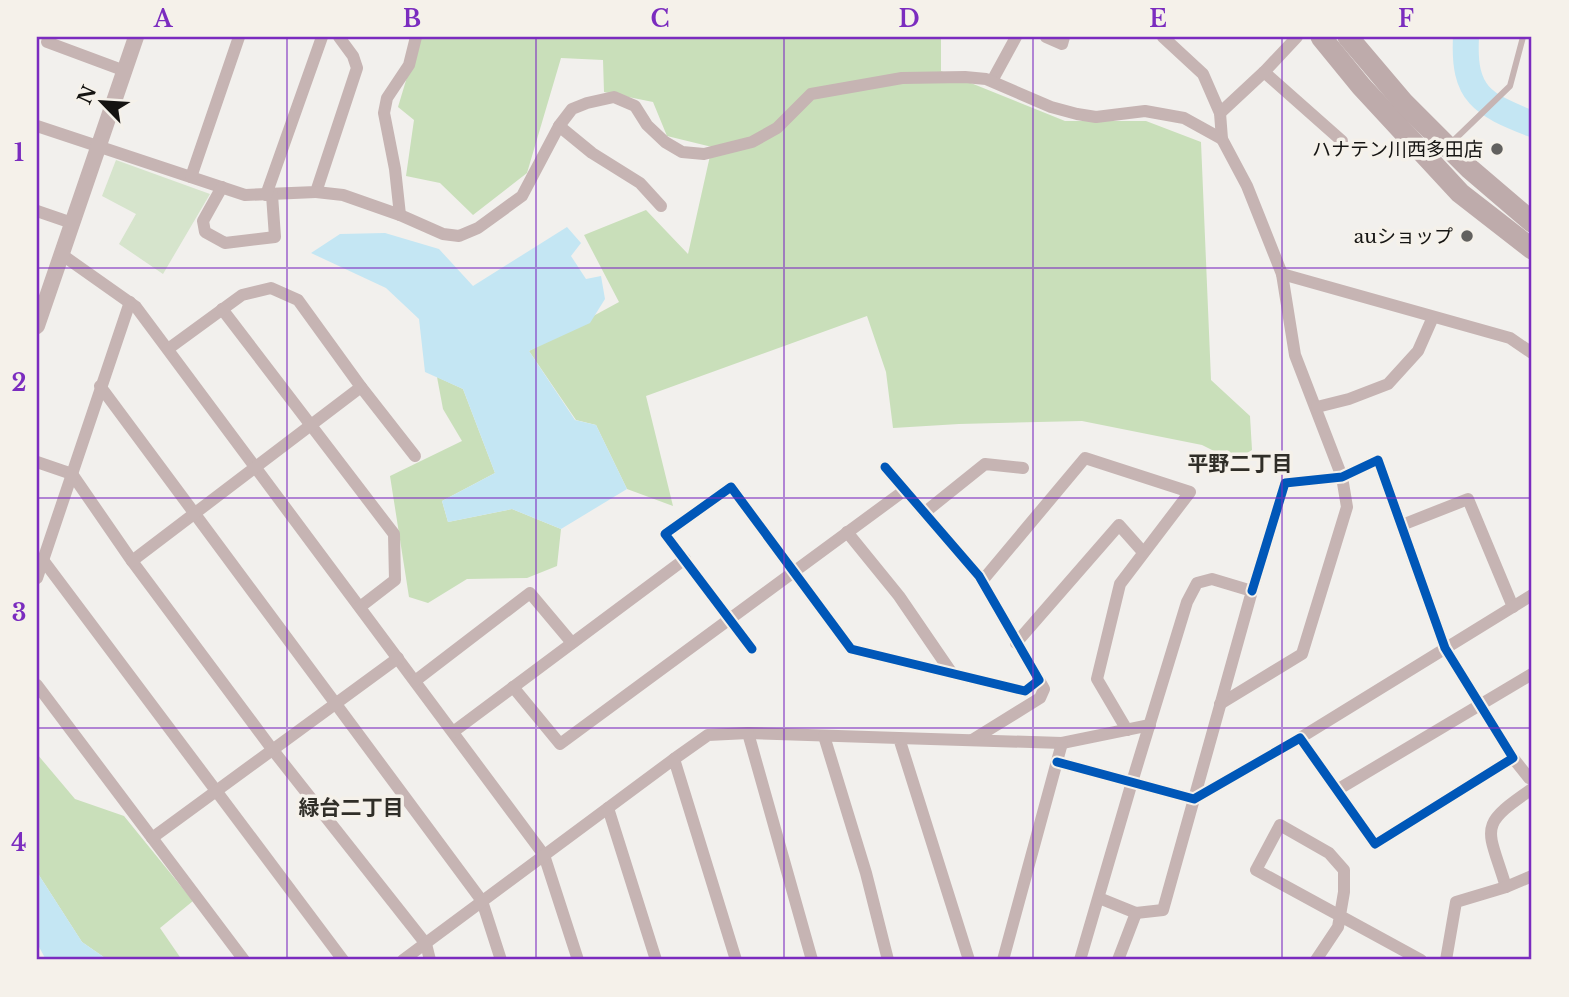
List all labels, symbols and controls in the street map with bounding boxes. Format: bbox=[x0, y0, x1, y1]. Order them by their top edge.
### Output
text: A bbox=[153, 5, 174, 33]
text: B bbox=[403, 5, 421, 33]
text: C bbox=[651, 5, 669, 33]
text: D bbox=[898, 5, 920, 33]
text: E bbox=[1149, 5, 1167, 33]
text: F bbox=[1398, 5, 1414, 33]
north arrow bbox=[66, 66, 136, 136]
text: N bbox=[73, 82, 101, 108]
place label: ハナテン川西多田店 bbox=[1312, 138, 1483, 161]
text: 1 bbox=[14, 139, 24, 167]
marker: ハナテン川西多田店 bbox=[1489, 141, 1505, 157]
place label: auショップ bbox=[1354, 225, 1453, 248]
marker: auショップ bbox=[1459, 228, 1475, 244]
text: 2 bbox=[12, 369, 26, 397]
district label: 平野二丁目 bbox=[1188, 451, 1293, 477]
text: 3 bbox=[12, 599, 26, 627]
district label: 緑台二丁目 bbox=[299, 795, 404, 821]
text: 4 bbox=[11, 829, 27, 857]

